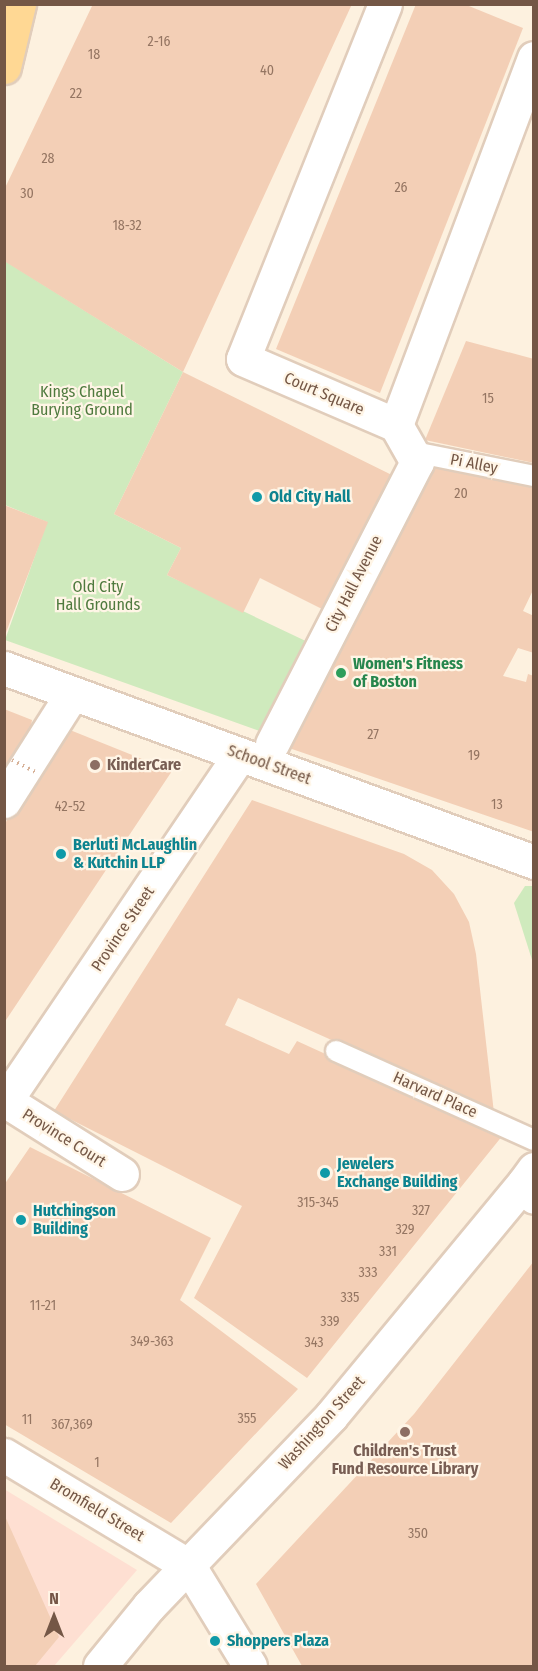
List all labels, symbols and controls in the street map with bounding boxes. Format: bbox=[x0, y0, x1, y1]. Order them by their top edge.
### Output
house number: 2-16 bbox=[148, 34, 170, 50]
house number: 18 bbox=[88, 47, 100, 63]
house number: 40 bbox=[260, 63, 274, 79]
house number: 22 bbox=[70, 86, 82, 102]
house number: 28 bbox=[41, 151, 55, 167]
house number: 26 bbox=[394, 180, 408, 196]
house number: 30 bbox=[20, 186, 34, 202]
house number: 18-32 bbox=[112, 218, 142, 234]
street label: Court Square bbox=[281, 369, 367, 419]
park label: Kings Chapel Burying Ground bbox=[31, 382, 133, 420]
house number: 15 bbox=[482, 391, 494, 407]
street label: Pi Alley bbox=[449, 450, 499, 478]
house number: 20 bbox=[454, 486, 468, 502]
place label: Old City Hall bbox=[269, 487, 351, 507]
marker: Old City Hall bbox=[250, 490, 264, 504]
street label: City Hall Avenue bbox=[321, 532, 387, 636]
park label: Old City Hall Grounds bbox=[56, 577, 140, 615]
place label: Women's Fitness of Boston bbox=[353, 654, 463, 692]
marker: Women's Fitness of Boston bbox=[334, 666, 348, 680]
house number: 27 bbox=[367, 727, 379, 743]
street label: School Street bbox=[225, 741, 313, 789]
house number: 19 bbox=[468, 748, 480, 764]
place label: KinderCare bbox=[107, 755, 181, 775]
marker: KinderCare bbox=[88, 758, 102, 772]
house number: 13 bbox=[491, 797, 503, 813]
house number: 42-52 bbox=[55, 799, 85, 815]
place label: Berluti McLaughlin & Kutchin LLP bbox=[73, 835, 197, 873]
marker: Berluti McLaughlin & Kutchin LLP bbox=[54, 847, 68, 861]
street label: Province Street bbox=[87, 883, 159, 975]
street label: Harvard Place bbox=[390, 1068, 480, 1122]
street label: Province Court bbox=[19, 1105, 109, 1171]
place label: Jewelers Exchange Building bbox=[337, 1154, 457, 1192]
marker: Jewelers Exchange Building bbox=[318, 1166, 332, 1180]
house number: 315-345 bbox=[297, 1195, 339, 1211]
place label: Hutchingson Building bbox=[33, 1201, 116, 1239]
house number: 327 bbox=[412, 1203, 430, 1219]
marker: Hutchingson Building bbox=[14, 1213, 28, 1227]
house number: 329 bbox=[395, 1222, 415, 1238]
house number: 331 bbox=[379, 1244, 397, 1260]
house number: 333 bbox=[359, 1265, 377, 1281]
house number: 335 bbox=[340, 1290, 360, 1306]
house number: 11-21 bbox=[30, 1298, 56, 1314]
house number: 339 bbox=[320, 1314, 340, 1330]
house number: 349-363 bbox=[130, 1334, 174, 1350]
house number: 343 bbox=[304, 1335, 324, 1351]
street label: Washington Street bbox=[275, 1372, 369, 1474]
house number: 355 bbox=[237, 1411, 257, 1427]
house number: 11 bbox=[22, 1412, 32, 1428]
house number: 367,369 bbox=[51, 1417, 93, 1433]
marker: Children's Trust Fund Resource Library bbox=[398, 1425, 412, 1439]
place label: Children's Trust Fund Resource Library bbox=[332, 1441, 478, 1479]
house number: 1 bbox=[94, 1455, 100, 1471]
street label: Bromfield Street bbox=[46, 1474, 148, 1546]
house number: 350 bbox=[408, 1526, 428, 1542]
north arrow bbox=[24, 1587, 84, 1647]
text: N bbox=[49, 1589, 59, 1608]
place label: Shoppers Plaza bbox=[227, 1631, 329, 1651]
marker: Shoppers Plaza bbox=[208, 1634, 222, 1648]

